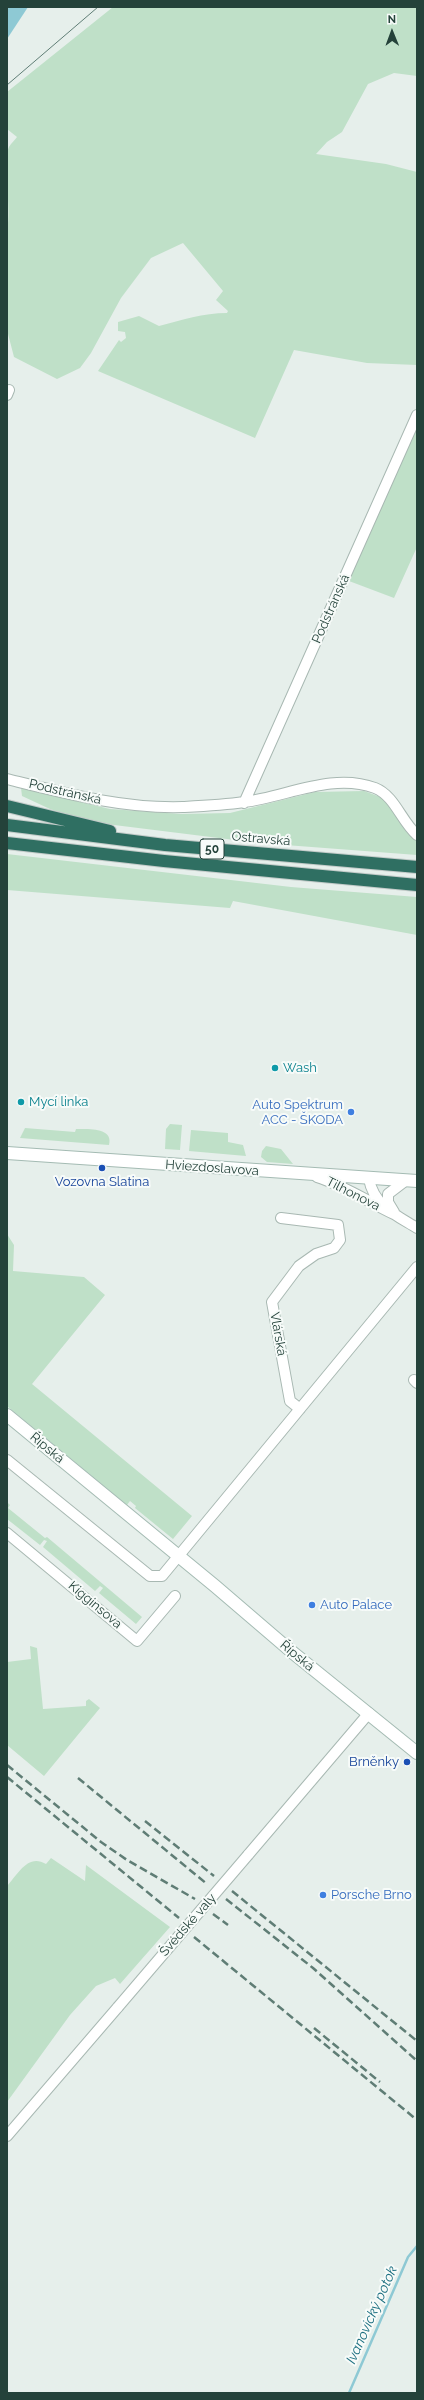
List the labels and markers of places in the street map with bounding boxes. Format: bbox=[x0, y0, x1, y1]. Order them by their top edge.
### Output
place label: Wash bbox=[283, 1060, 317, 1076]
marker: Wash bbox=[270, 1063, 280, 1073]
place label: Mycí linka bbox=[29, 1094, 88, 1110]
marker: Mycí linka bbox=[16, 1097, 26, 1107]
place label: Auto Spektrum ACC - ŠKODA bbox=[252, 1097, 343, 1128]
marker: Auto Spektrum ACC - ŠKODA bbox=[346, 1107, 356, 1117]
marker: Vozovna Slatina bbox=[97, 1163, 107, 1173]
place label: Vozovna Slatina bbox=[55, 1174, 149, 1190]
place label: Auto Palace bbox=[320, 1597, 392, 1613]
marker: Auto Palace bbox=[307, 1600, 317, 1610]
place label: Brněnky bbox=[349, 1754, 399, 1770]
marker: Brněnky bbox=[402, 1757, 412, 1767]
place label: Porsche Brno bbox=[331, 1887, 412, 1903]
marker: Porsche Brno bbox=[318, 1890, 328, 1900]

